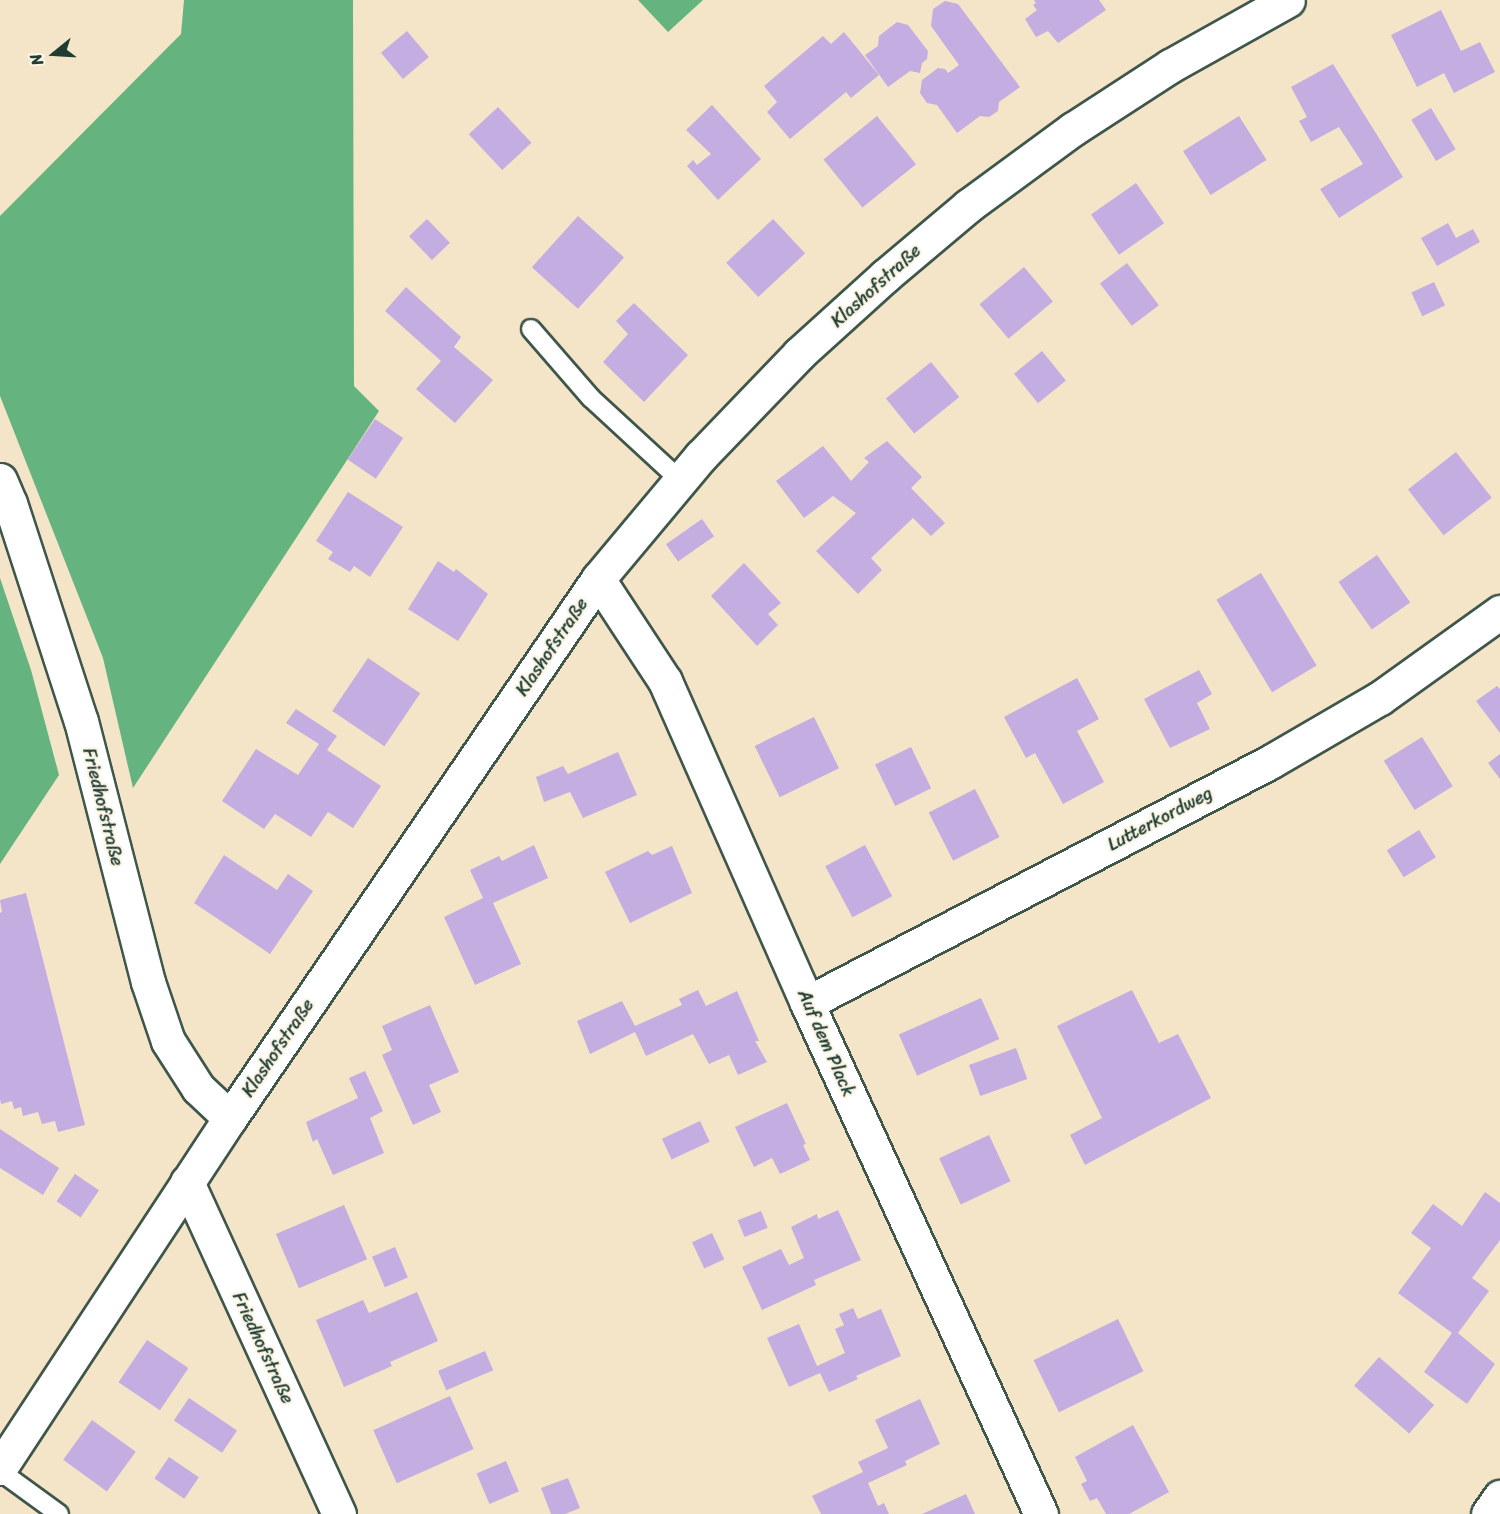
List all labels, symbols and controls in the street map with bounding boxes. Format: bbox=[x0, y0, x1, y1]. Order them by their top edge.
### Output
north arrow bbox=[24, 24, 84, 84]
text: N bbox=[21, 50, 52, 69]
street label: Klashofstraße bbox=[827, 240, 925, 332]
street label: Klashofstraße bbox=[511, 594, 593, 700]
street label: Friedhofstraße bbox=[78, 746, 128, 868]
street label: Lutterkordweg bbox=[1104, 782, 1216, 856]
street label: Auf dem Plack bbox=[793, 986, 859, 1100]
street label: Klashofstraße bbox=[237, 995, 319, 1101]
street label: Friedhofstraße bbox=[228, 1289, 298, 1407]

